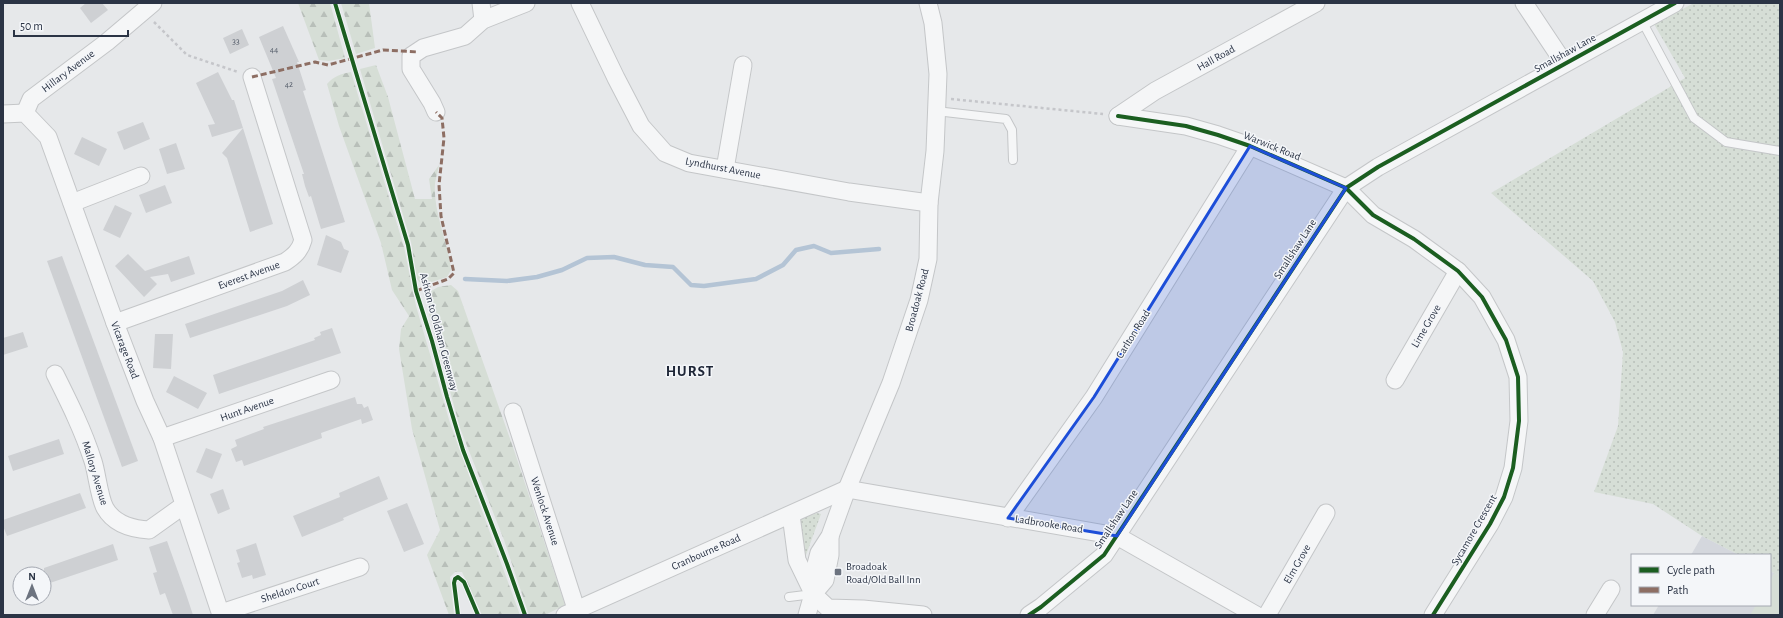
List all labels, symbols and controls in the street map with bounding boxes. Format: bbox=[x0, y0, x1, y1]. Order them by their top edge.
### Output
scale bar bbox=[14, 12, 128, 38]
text: 50 m bbox=[20, 20, 43, 32]
street label: Smallshaw Lane bbox=[1532, 32, 1598, 74]
house number: 33 bbox=[232, 37, 240, 46]
street label: Hall Road bbox=[1195, 43, 1237, 73]
house number: 44 bbox=[270, 45, 279, 54]
street label: Hillary Avenue bbox=[40, 48, 96, 94]
house number: 42 bbox=[285, 80, 293, 89]
street label: Warwick Road bbox=[1242, 129, 1303, 163]
street label: Lyndhurst Avenue bbox=[684, 155, 762, 181]
street label: Smallshaw Lane bbox=[1272, 217, 1318, 281]
street label: Everest Avenue bbox=[217, 259, 281, 291]
street label: Broadoak Road bbox=[903, 267, 931, 333]
street label: Ashton to Oldham Greenway bbox=[418, 272, 460, 393]
street label: Lime Grove bbox=[1409, 303, 1443, 349]
street label: Carlton Road bbox=[1114, 308, 1152, 360]
street label: Vicarage Road bbox=[109, 320, 141, 381]
district label: HURST bbox=[666, 364, 714, 379]
street label: Hunt Avenue bbox=[219, 395, 275, 423]
street label: Mallory Avenue bbox=[80, 440, 110, 506]
street label: Wenlock Avenue bbox=[529, 475, 561, 547]
street label: Smallshaw Lane bbox=[1092, 487, 1140, 551]
street label: Sycamore Crescent bbox=[1449, 492, 1499, 567]
street label: Ladbrooke Road bbox=[1014, 513, 1084, 535]
street label: Cranbourne Road bbox=[670, 532, 742, 572]
street label: Elm Grove bbox=[1281, 542, 1313, 586]
legend bbox=[1631, 554, 1771, 606]
place label: Broadoak Road/Old Ball Inn bbox=[846, 561, 921, 585]
text: Cycle path bbox=[1667, 564, 1715, 577]
north arrow bbox=[12, 566, 52, 606]
marker: Broadoak Road/Old Ball Inn bbox=[833, 567, 843, 577]
text: N bbox=[28, 571, 36, 582]
street label: Sheldon Court bbox=[260, 575, 321, 605]
text: Path bbox=[1667, 584, 1689, 596]

